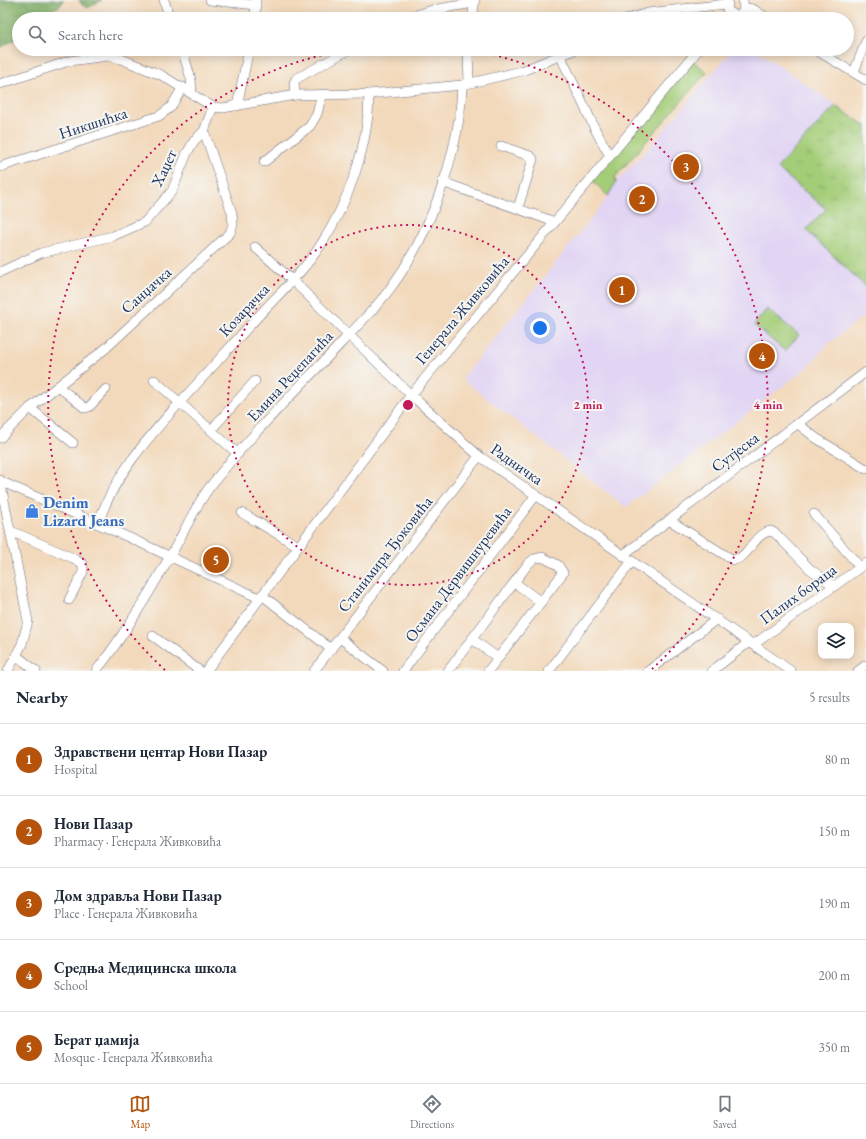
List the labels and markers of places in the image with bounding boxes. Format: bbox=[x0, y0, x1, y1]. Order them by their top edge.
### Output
pin: 3 bbox=[673, 152, 699, 182]
pin: 2 bbox=[629, 184, 655, 214]
pin: 1 bbox=[609, 275, 635, 305]
pin: 4 bbox=[749, 341, 775, 371]
centre of rings bbox=[401, 398, 415, 412]
place label: Denim Lizard Jeans bbox=[43, 492, 125, 531]
shop icon: Denim Lizard Jeans bbox=[24, 503, 40, 519]
pin: 5 bbox=[203, 545, 229, 575]

